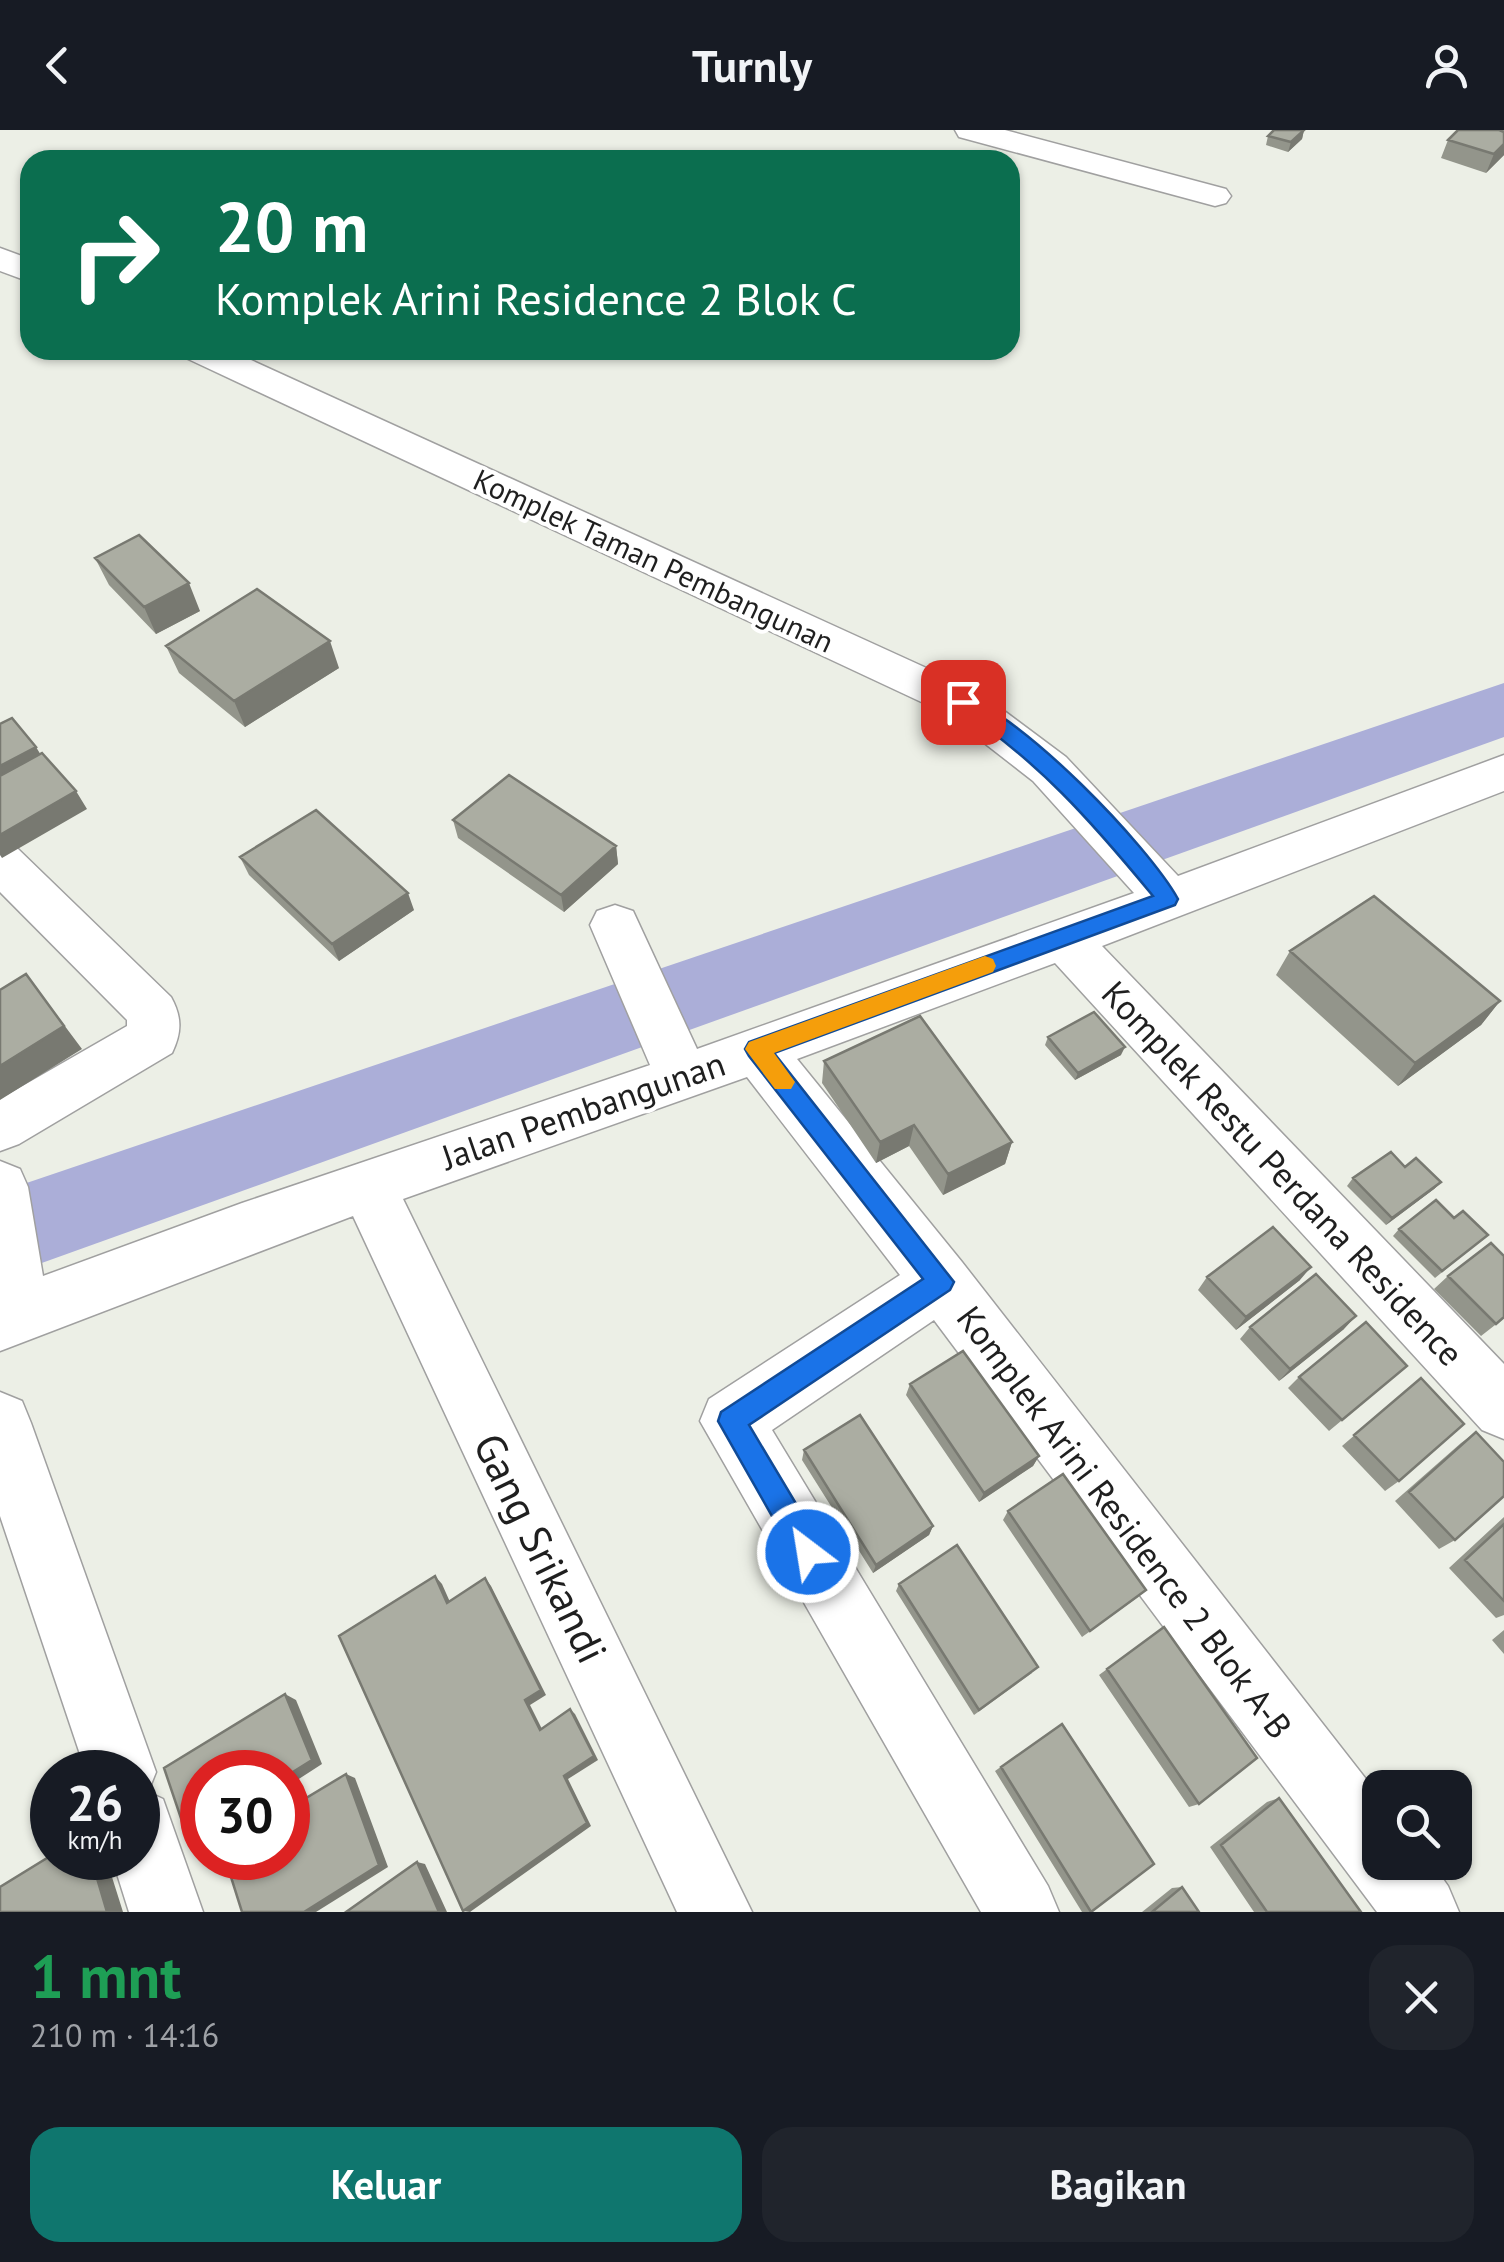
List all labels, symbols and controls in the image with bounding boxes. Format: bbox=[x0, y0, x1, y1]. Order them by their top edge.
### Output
text: Turnly bbox=[692, 36, 812, 94]
icon: back bbox=[30, 38, 85, 93]
icon: person bbox=[1419, 38, 1474, 93]
text: 20 m bbox=[215, 181, 368, 271]
icon: right bbox=[50, 190, 180, 320]
text: Komplek Arini Residence 2 Blok C bbox=[215, 269, 857, 327]
street label: Komplek Taman Pembangunan bbox=[468, 459, 840, 661]
pin bbox=[921, 660, 1006, 745]
icon: arrive bbox=[936, 675, 991, 730]
street label: Komplek Restu Perdana Residence bbox=[1092, 971, 1474, 1375]
street label: Jalan Pembangunan bbox=[433, 1040, 731, 1181]
street label: Komplek Arini Residence 2 Blok A-B bbox=[947, 1296, 1303, 1748]
street label: Gang Srikandi bbox=[462, 1424, 620, 1672]
position arrow bbox=[756, 1500, 860, 1604]
speed limit sign: 30 bbox=[180, 1750, 310, 1880]
text: 26 bbox=[67, 1770, 123, 1835]
map controls bbox=[1362, 1770, 1472, 1880]
button: search bbox=[1362, 1770, 1472, 1880]
text: km/h bbox=[68, 1824, 122, 1856]
text: 1 mnt bbox=[30, 1937, 181, 2015]
button: close bbox=[1369, 1945, 1474, 2050]
text: 210 m · 14:16 bbox=[30, 2014, 219, 2056]
button: Keluar bbox=[30, 2127, 742, 2242]
button: Bagikan bbox=[762, 2127, 1474, 2242]

